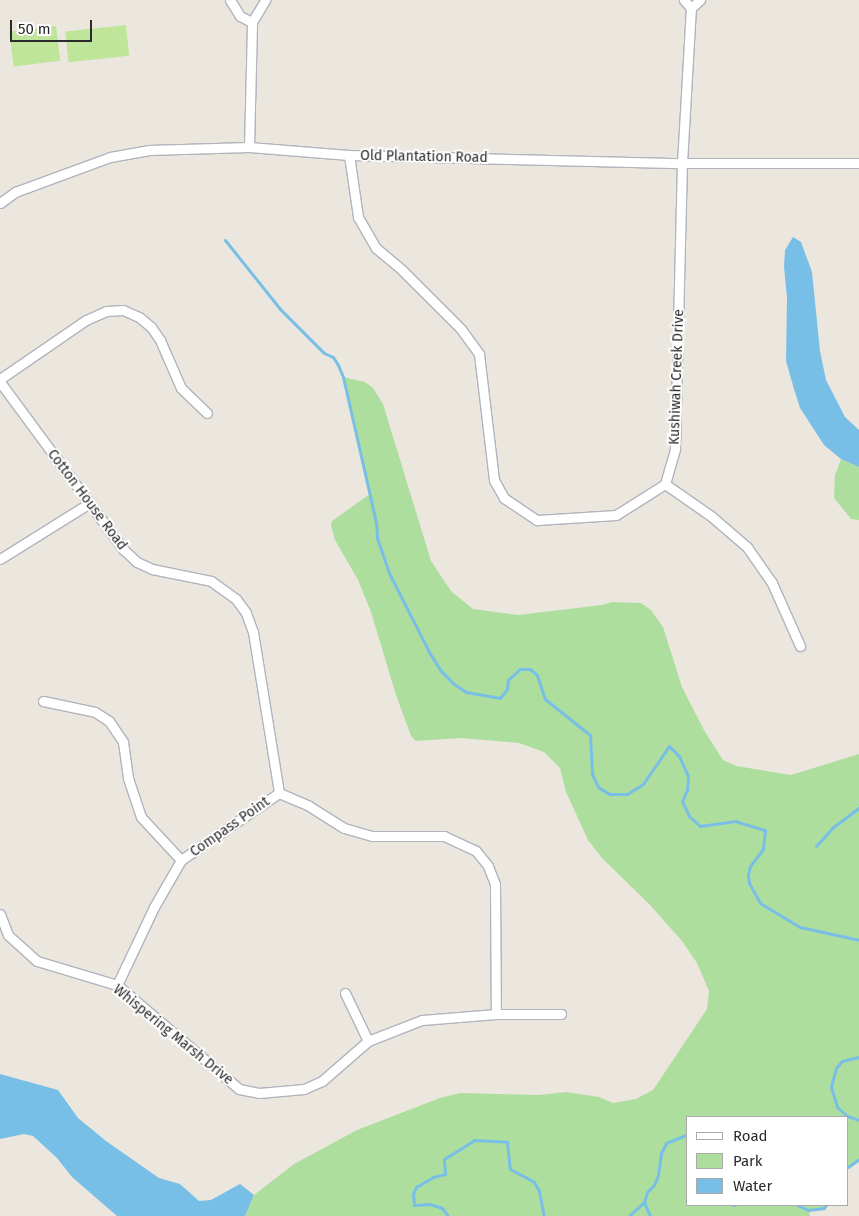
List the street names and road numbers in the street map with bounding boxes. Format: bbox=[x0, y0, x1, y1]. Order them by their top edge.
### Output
street label: Old Plantation Road bbox=[360, 147, 488, 167]
street label: Kushiwah Creek Drive bbox=[666, 309, 688, 445]
street label: Cotton House Road bbox=[44, 446, 130, 554]
street label: Compass Point bbox=[187, 793, 273, 861]
street label: Whispering Marsh Drive bbox=[110, 981, 236, 1089]

